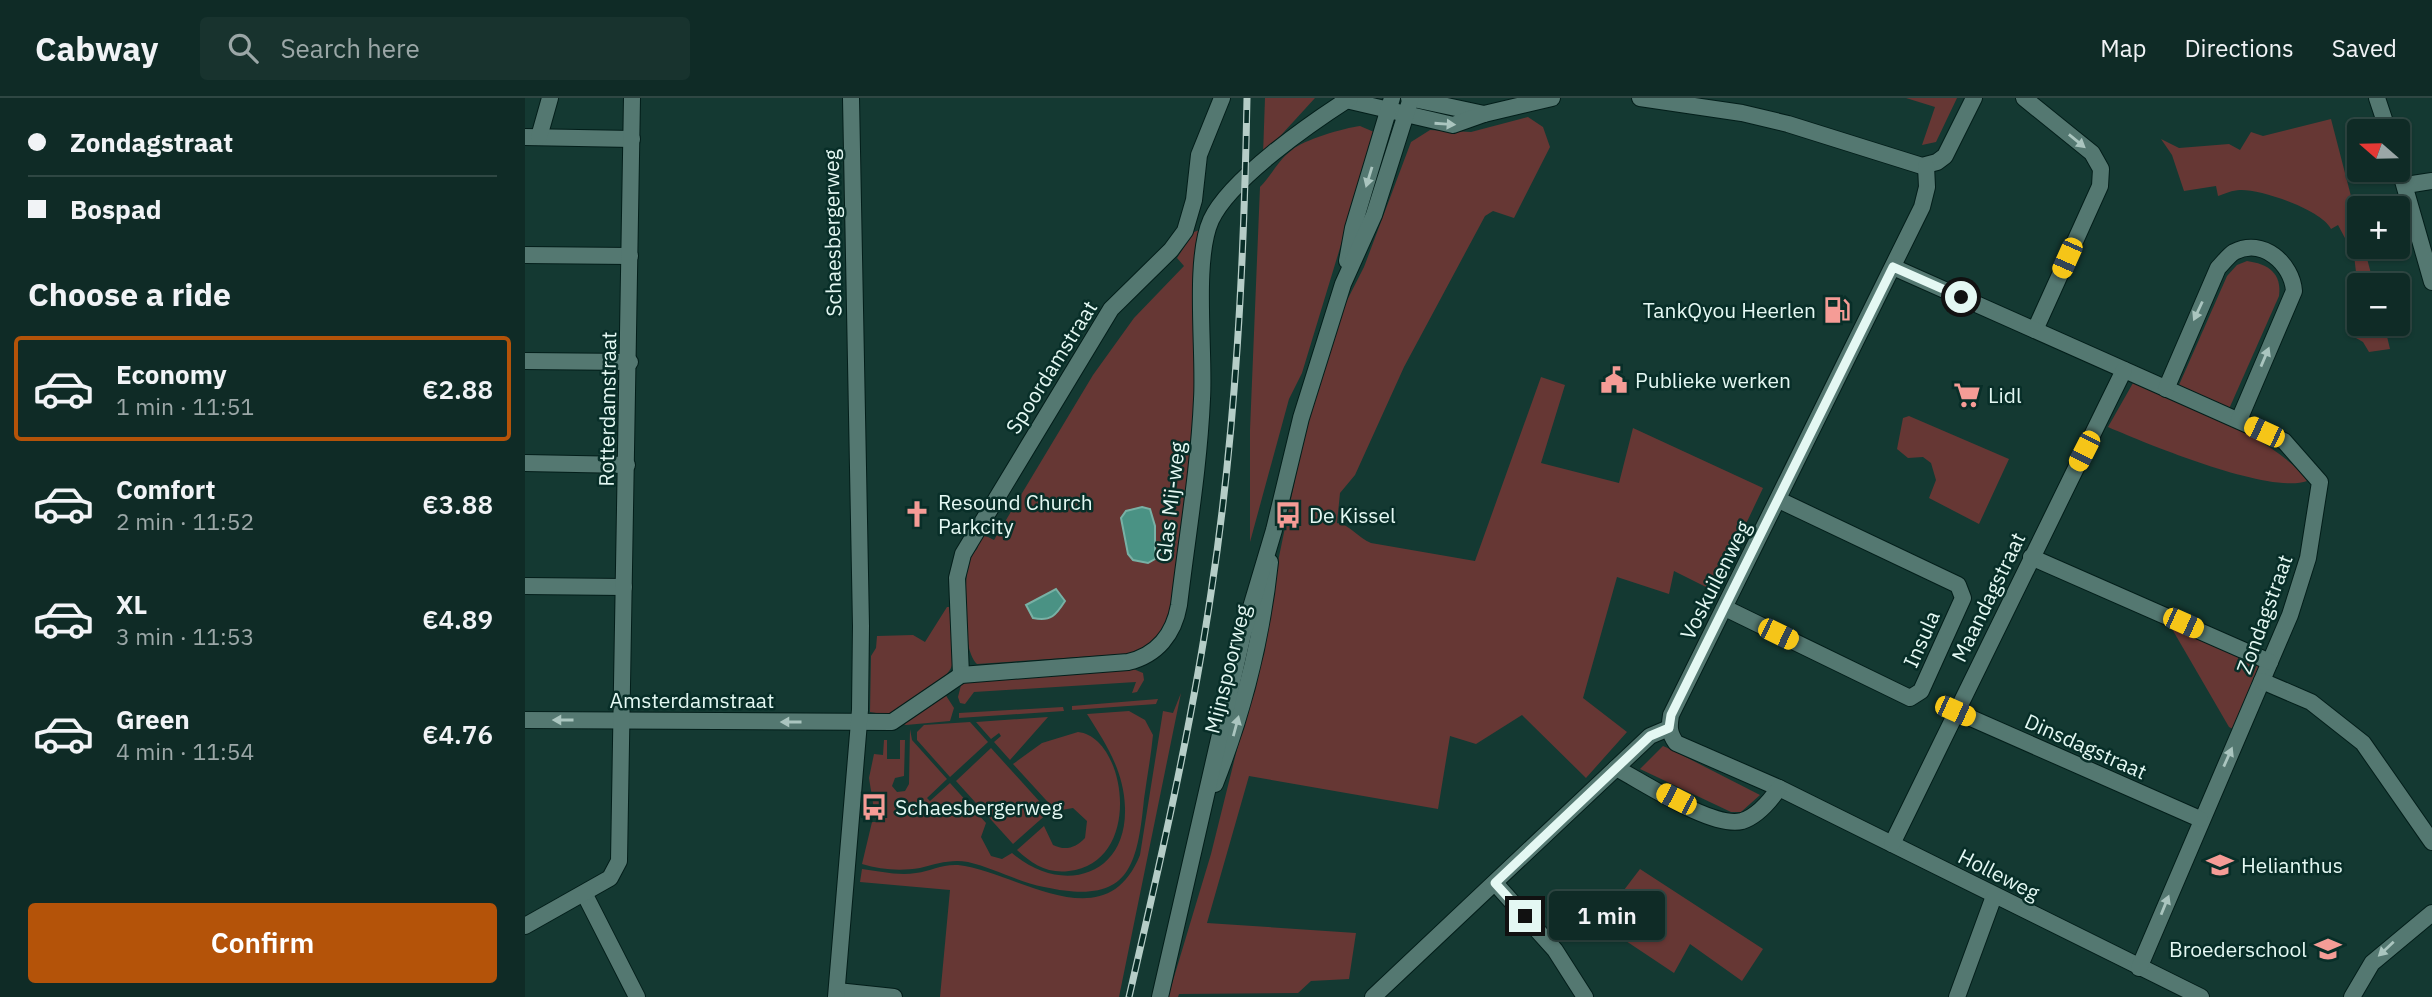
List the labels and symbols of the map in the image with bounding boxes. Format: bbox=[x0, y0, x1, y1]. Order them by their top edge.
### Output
one-way arrow bbox=[1435, 119, 1457, 130]
north arrow bbox=[2347, 119, 2410, 182]
one-way arrow bbox=[2067, 133, 2085, 148]
street label: Schaesbergerweg bbox=[817, 149, 847, 317]
one-way arrow bbox=[1363, 167, 1373, 188]
car bbox=[2049, 235, 2086, 281]
route start bbox=[1945, 281, 1977, 313]
street label: Spoordamstraat bbox=[999, 295, 1103, 439]
fuel station icon: TankQyou Heerlen bbox=[1822, 295, 1852, 325]
place label: TankQyou Heerlen bbox=[1643, 296, 1816, 324]
one-way arrow bbox=[2192, 301, 2204, 321]
street label: Rotterdamstraat bbox=[592, 331, 622, 487]
one-way arrow bbox=[2260, 346, 2271, 367]
public building icon: Publieke werken bbox=[1599, 365, 1629, 395]
place label: Publieke werken bbox=[1635, 366, 1791, 394]
supermarket icon: Lidl bbox=[1952, 380, 1982, 410]
place label: Lidl bbox=[1988, 381, 2022, 409]
car bbox=[2241, 414, 2288, 450]
car bbox=[2066, 428, 2103, 474]
street label: Glas Mij-weg bbox=[1149, 440, 1191, 564]
place label: Resound Church Parkcity bbox=[938, 488, 1093, 540]
church icon: Resound Church Parkcity bbox=[902, 499, 932, 529]
bus stop icon: De Kissel bbox=[1273, 500, 1303, 530]
place label: De Kissel bbox=[1309, 501, 1396, 529]
street label: Voskuilenweg bbox=[1673, 516, 1757, 644]
street label: Maandagstraat bbox=[1945, 528, 2031, 666]
street label: Zondagstraat bbox=[2229, 550, 2299, 678]
street label: Mijnspoorweg bbox=[1197, 602, 1257, 736]
car bbox=[2160, 605, 2207, 641]
street label: Insula bbox=[1896, 606, 1946, 672]
car bbox=[1755, 615, 1802, 653]
street label: Amsterdamstraat bbox=[610, 686, 774, 714]
car bbox=[1932, 693, 1979, 729]
street label: Dinsdagstraat bbox=[2021, 707, 2151, 785]
one-way arrow bbox=[552, 714, 574, 726]
one-way arrow bbox=[1231, 715, 1242, 737]
one-way arrow bbox=[779, 716, 801, 728]
one-way arrow bbox=[2222, 747, 2234, 767]
car bbox=[1653, 780, 1700, 818]
bus stop icon: Schaesbergerweg bbox=[859, 792, 889, 822]
place label: Schaesbergerweg bbox=[895, 793, 1063, 821]
street label: Holleweg bbox=[1953, 842, 2045, 906]
school or university icon: Helianthus bbox=[2205, 850, 2235, 880]
place label: Helianthus bbox=[2241, 851, 2343, 879]
callout: 1 min bbox=[1549, 892, 1665, 940]
one-way arrow bbox=[2160, 894, 2171, 915]
route end bbox=[1509, 900, 1541, 932]
school or university icon: Broederschool bbox=[2313, 934, 2343, 964]
place label: Broederschool bbox=[2169, 935, 2307, 963]
one-way arrow bbox=[2378, 941, 2395, 957]

